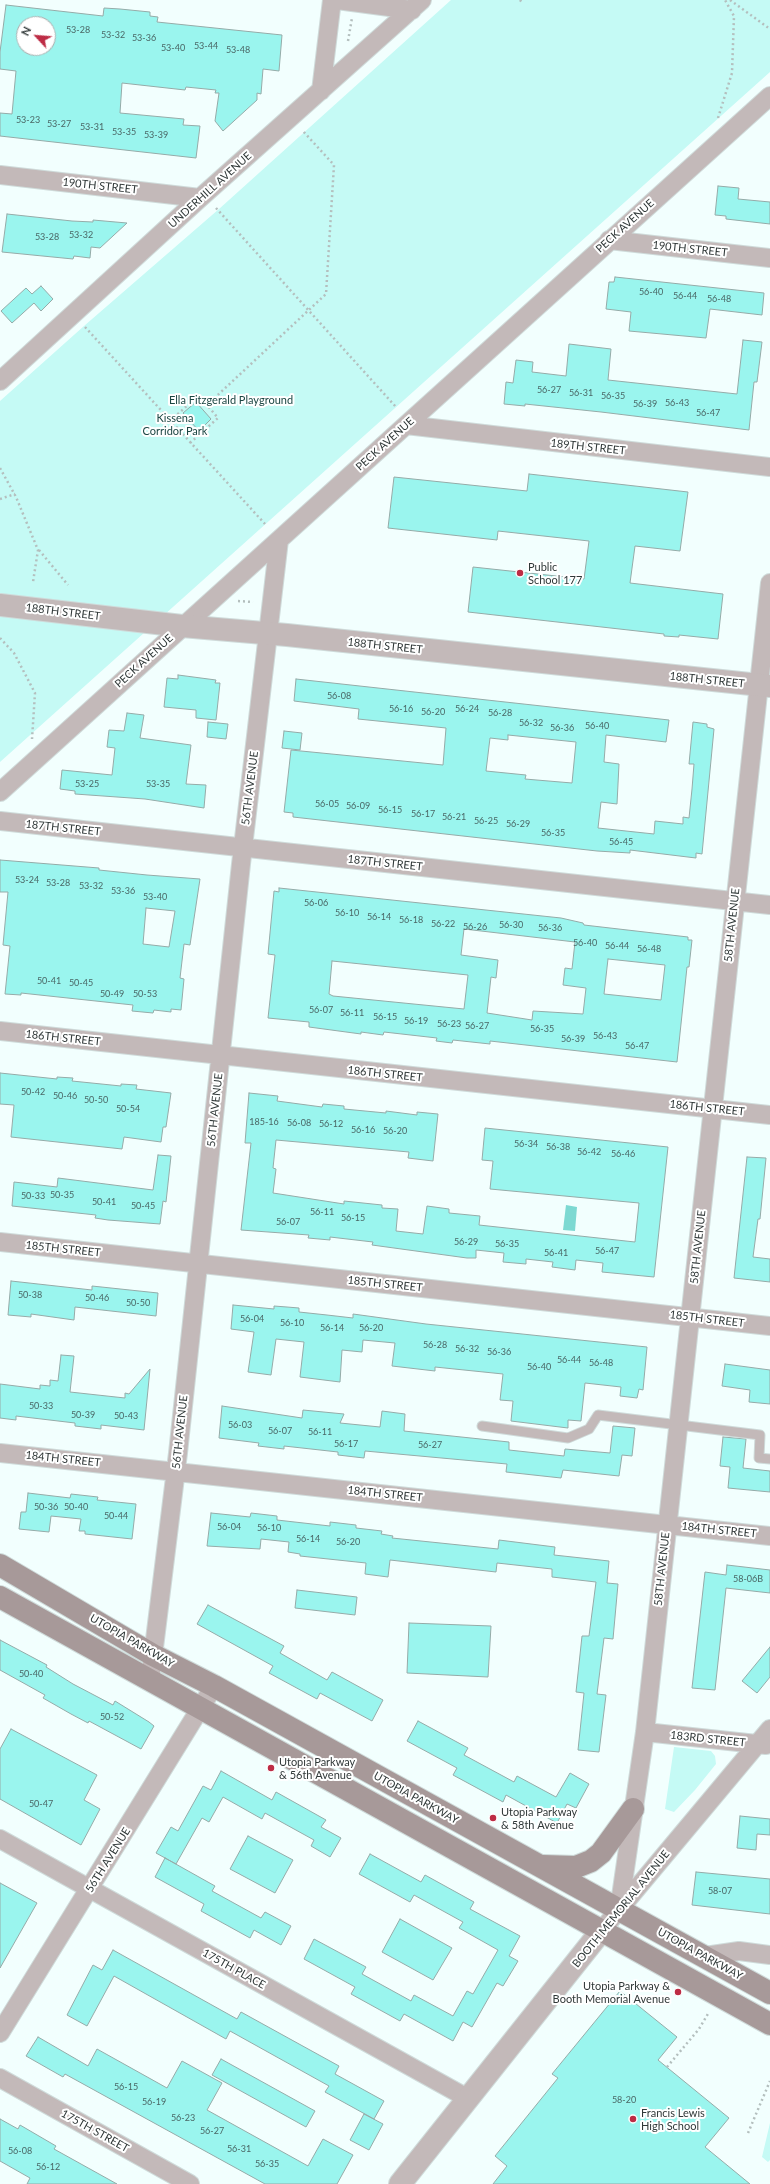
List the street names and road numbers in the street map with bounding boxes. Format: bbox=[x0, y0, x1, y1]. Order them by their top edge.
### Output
street label: UNDERHILL AVENUE bbox=[166, 149, 254, 231]
street label: 190TH STREET bbox=[62, 175, 138, 197]
street label: PECK AVENUE bbox=[593, 196, 657, 256]
street label: 190TH STREET bbox=[652, 238, 728, 260]
street label: PECK AVENUE bbox=[353, 414, 417, 474]
street label: 189TH STREET bbox=[550, 436, 626, 458]
street label: 188TH STREET bbox=[25, 601, 101, 623]
street label: PECK AVENUE bbox=[112, 631, 176, 691]
street label: 188TH STREET bbox=[347, 635, 423, 657]
street label: 188TH STREET bbox=[669, 669, 745, 691]
street label: 56TH AVENUE bbox=[239, 750, 261, 826]
street label: 187TH STREET bbox=[25, 817, 101, 839]
street label: 187TH STREET bbox=[347, 852, 423, 874]
street label: 58TH AVENUE bbox=[722, 888, 742, 962]
street label: 186TH STREET bbox=[25, 1027, 101, 1049]
street label: 186TH STREET bbox=[347, 1063, 423, 1085]
street label: 56TH AVENUE bbox=[205, 1073, 225, 1147]
street label: 186TH STREET bbox=[669, 1097, 745, 1119]
street label: 58TH AVENUE bbox=[688, 1210, 708, 1284]
street label: 185TH STREET bbox=[25, 1238, 101, 1260]
street label: 185TH STREET bbox=[347, 1273, 423, 1295]
street label: 185TH STREET bbox=[669, 1308, 745, 1330]
street label: 56TH AVENUE bbox=[170, 1395, 190, 1469]
street label: 184TH STREET bbox=[25, 1448, 101, 1470]
street label: 184TH STREET bbox=[347, 1483, 423, 1505]
street label: 184TH STREET bbox=[681, 1519, 757, 1541]
street label: 58TH AVENUE bbox=[652, 1532, 672, 1606]
street label: UTOPIA PARKWAY bbox=[88, 1612, 176, 1670]
street label: 183RD STREET bbox=[670, 1728, 746, 1750]
street label: UTOPIA PARKWAY bbox=[371, 1769, 461, 1827]
street label: 56TH AVENUE bbox=[83, 1825, 133, 1895]
street label: BOOTH MEMORIAL AVENUE bbox=[570, 1848, 672, 1970]
street label: UTOPIA PARKWAY bbox=[655, 1925, 745, 1983]
street label: 175TH PLACE bbox=[200, 1946, 268, 1992]
street label: 175TH STREET bbox=[59, 2107, 131, 2155]

